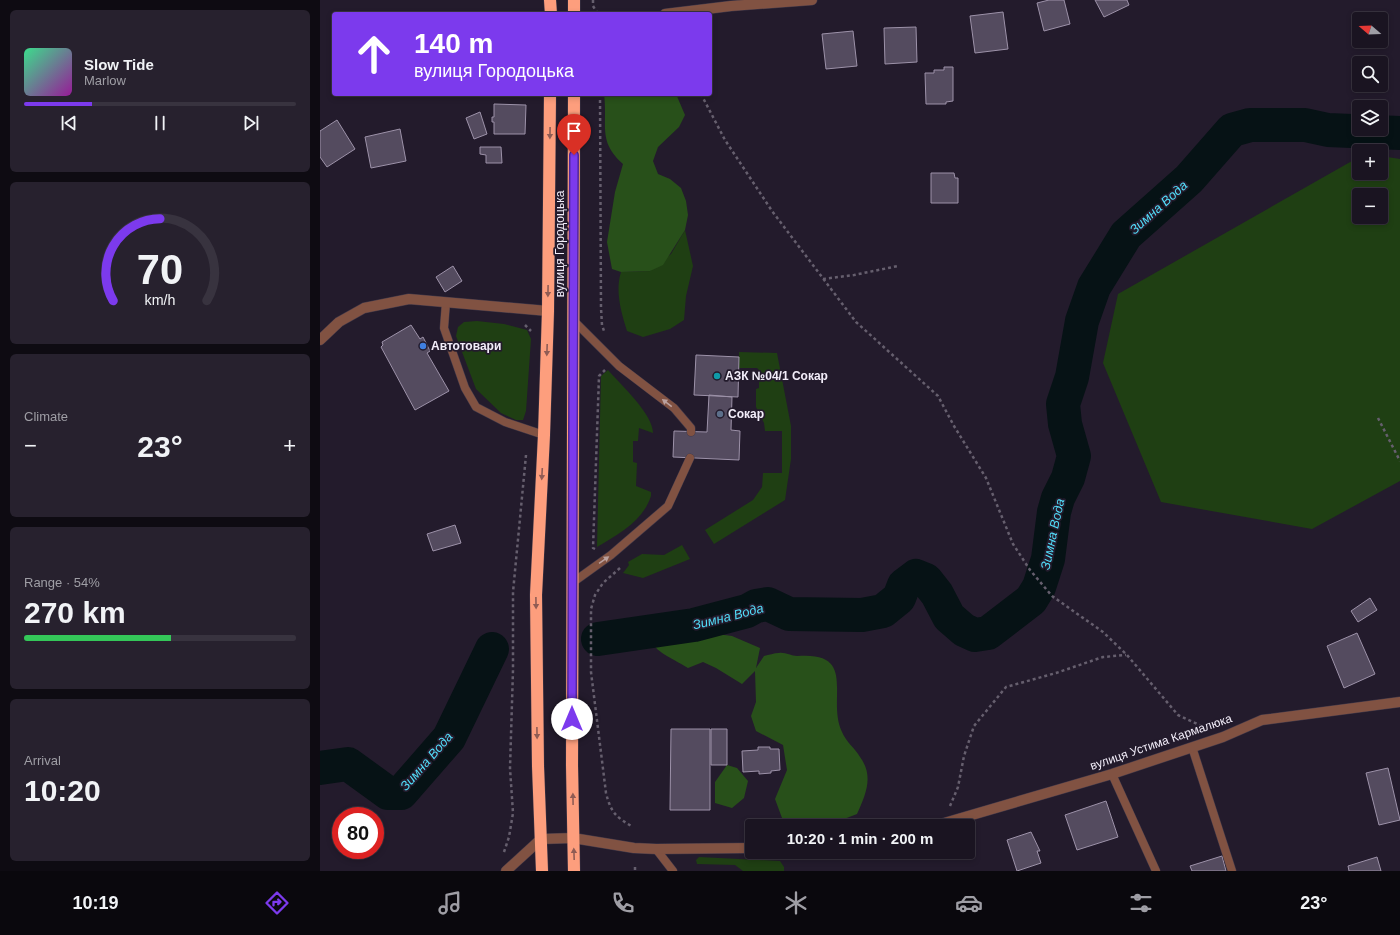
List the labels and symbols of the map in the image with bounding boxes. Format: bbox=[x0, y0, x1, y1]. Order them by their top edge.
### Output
north arrow bbox=[1352, 12, 1388, 48]
pin bbox=[557, 114, 591, 155]
one-way arrow bbox=[546, 127, 553, 139]
water label: Зимна Вода bbox=[1126, 178, 1190, 237]
street label: вулиця Городоцька bbox=[553, 190, 567, 297]
one-way arrow bbox=[545, 285, 551, 298]
place label: Автотовари bbox=[431, 339, 501, 353]
marker: Автотовари bbox=[418, 341, 428, 351]
one-way arrow bbox=[543, 344, 550, 356]
place label: АЗК №04/1 Сокар bbox=[725, 369, 828, 383]
marker: АЗК №04/1 Сокар bbox=[712, 371, 722, 381]
one-way arrow bbox=[661, 398, 672, 407]
place label: Сокар bbox=[728, 407, 764, 421]
marker: Сокар bbox=[715, 409, 725, 419]
one-way arrow bbox=[539, 468, 546, 480]
water label: Зимна Вода bbox=[1038, 497, 1067, 571]
one-way arrow bbox=[599, 556, 609, 564]
one-way arrow bbox=[533, 597, 539, 610]
water label: Зимна Вода bbox=[691, 600, 765, 633]
position arrow bbox=[551, 698, 593, 740]
street label: вулиця Устима Кармалюка bbox=[1088, 711, 1234, 773]
one-way arrow bbox=[534, 727, 541, 739]
water label: Зимна Вода bbox=[397, 729, 456, 794]
one-way arrow bbox=[569, 793, 576, 805]
speed limit sign: 80 bbox=[332, 807, 384, 859]
one-way arrow bbox=[571, 847, 577, 860]

